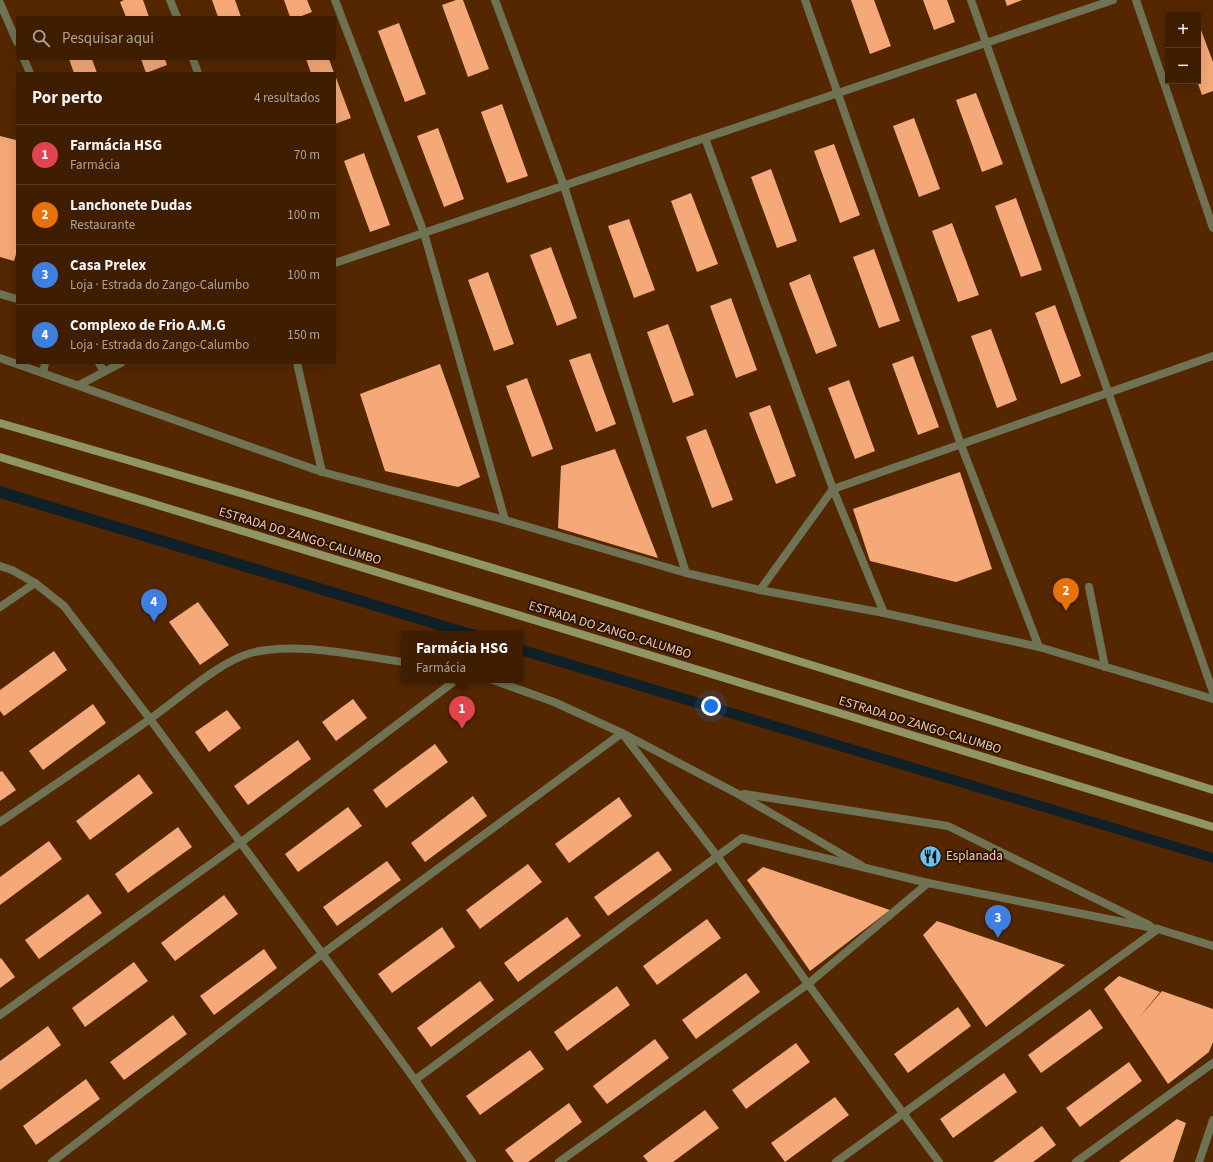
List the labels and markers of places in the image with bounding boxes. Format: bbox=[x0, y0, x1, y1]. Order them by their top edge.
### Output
pin: 2 bbox=[1053, 578, 1079, 611]
pin: 4 bbox=[141, 589, 167, 622]
pin: 1 bbox=[449, 696, 475, 729]
restaurant icon: Esplanada bbox=[917, 843, 943, 869]
place label: Esplanada bbox=[946, 847, 1003, 865]
pin: 3 bbox=[985, 905, 1011, 938]

